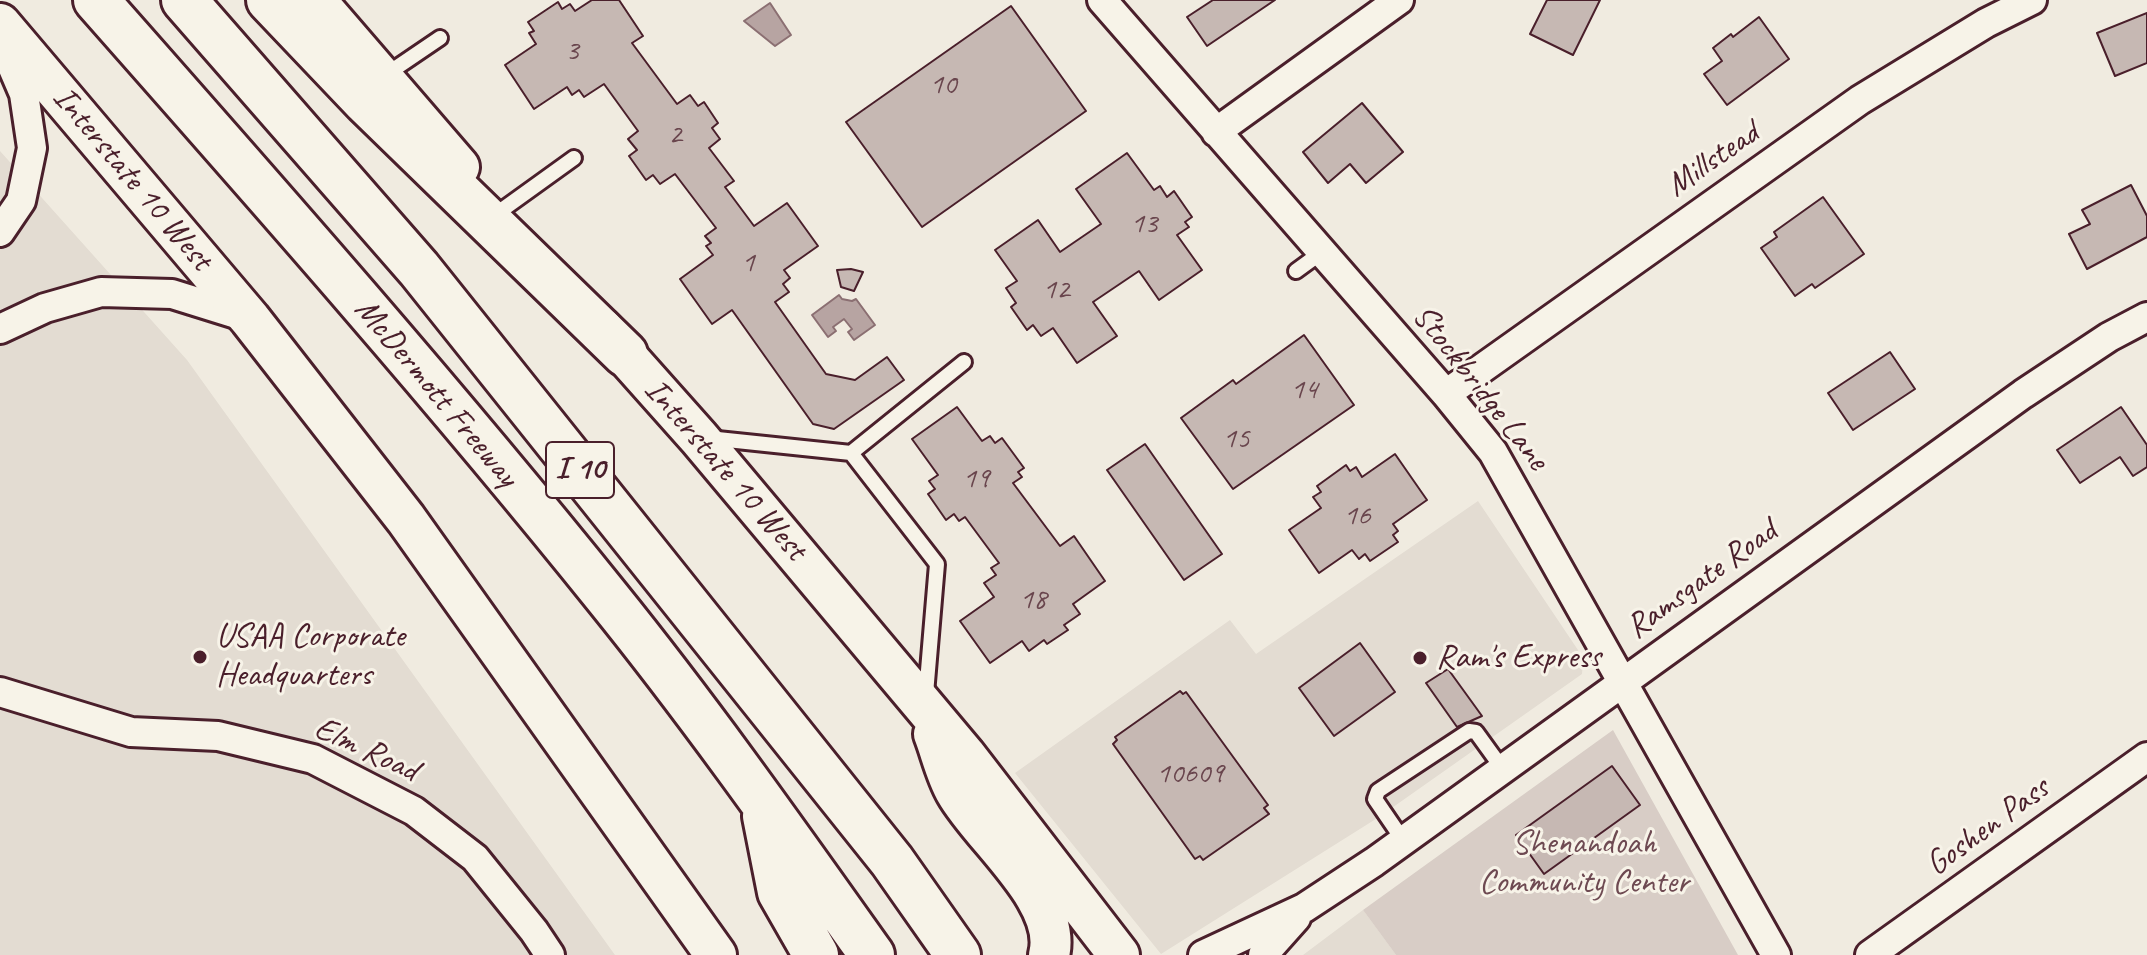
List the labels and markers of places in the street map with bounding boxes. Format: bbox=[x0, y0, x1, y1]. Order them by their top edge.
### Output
place label: USAA Corporate Headquarters bbox=[216, 617, 405, 696]
place label: Ram's Express bbox=[1436, 638, 1601, 678]
marker: USAA Corporate Headquarters bbox=[191, 648, 209, 666]
marker: Ram's Express bbox=[1411, 649, 1429, 667]

